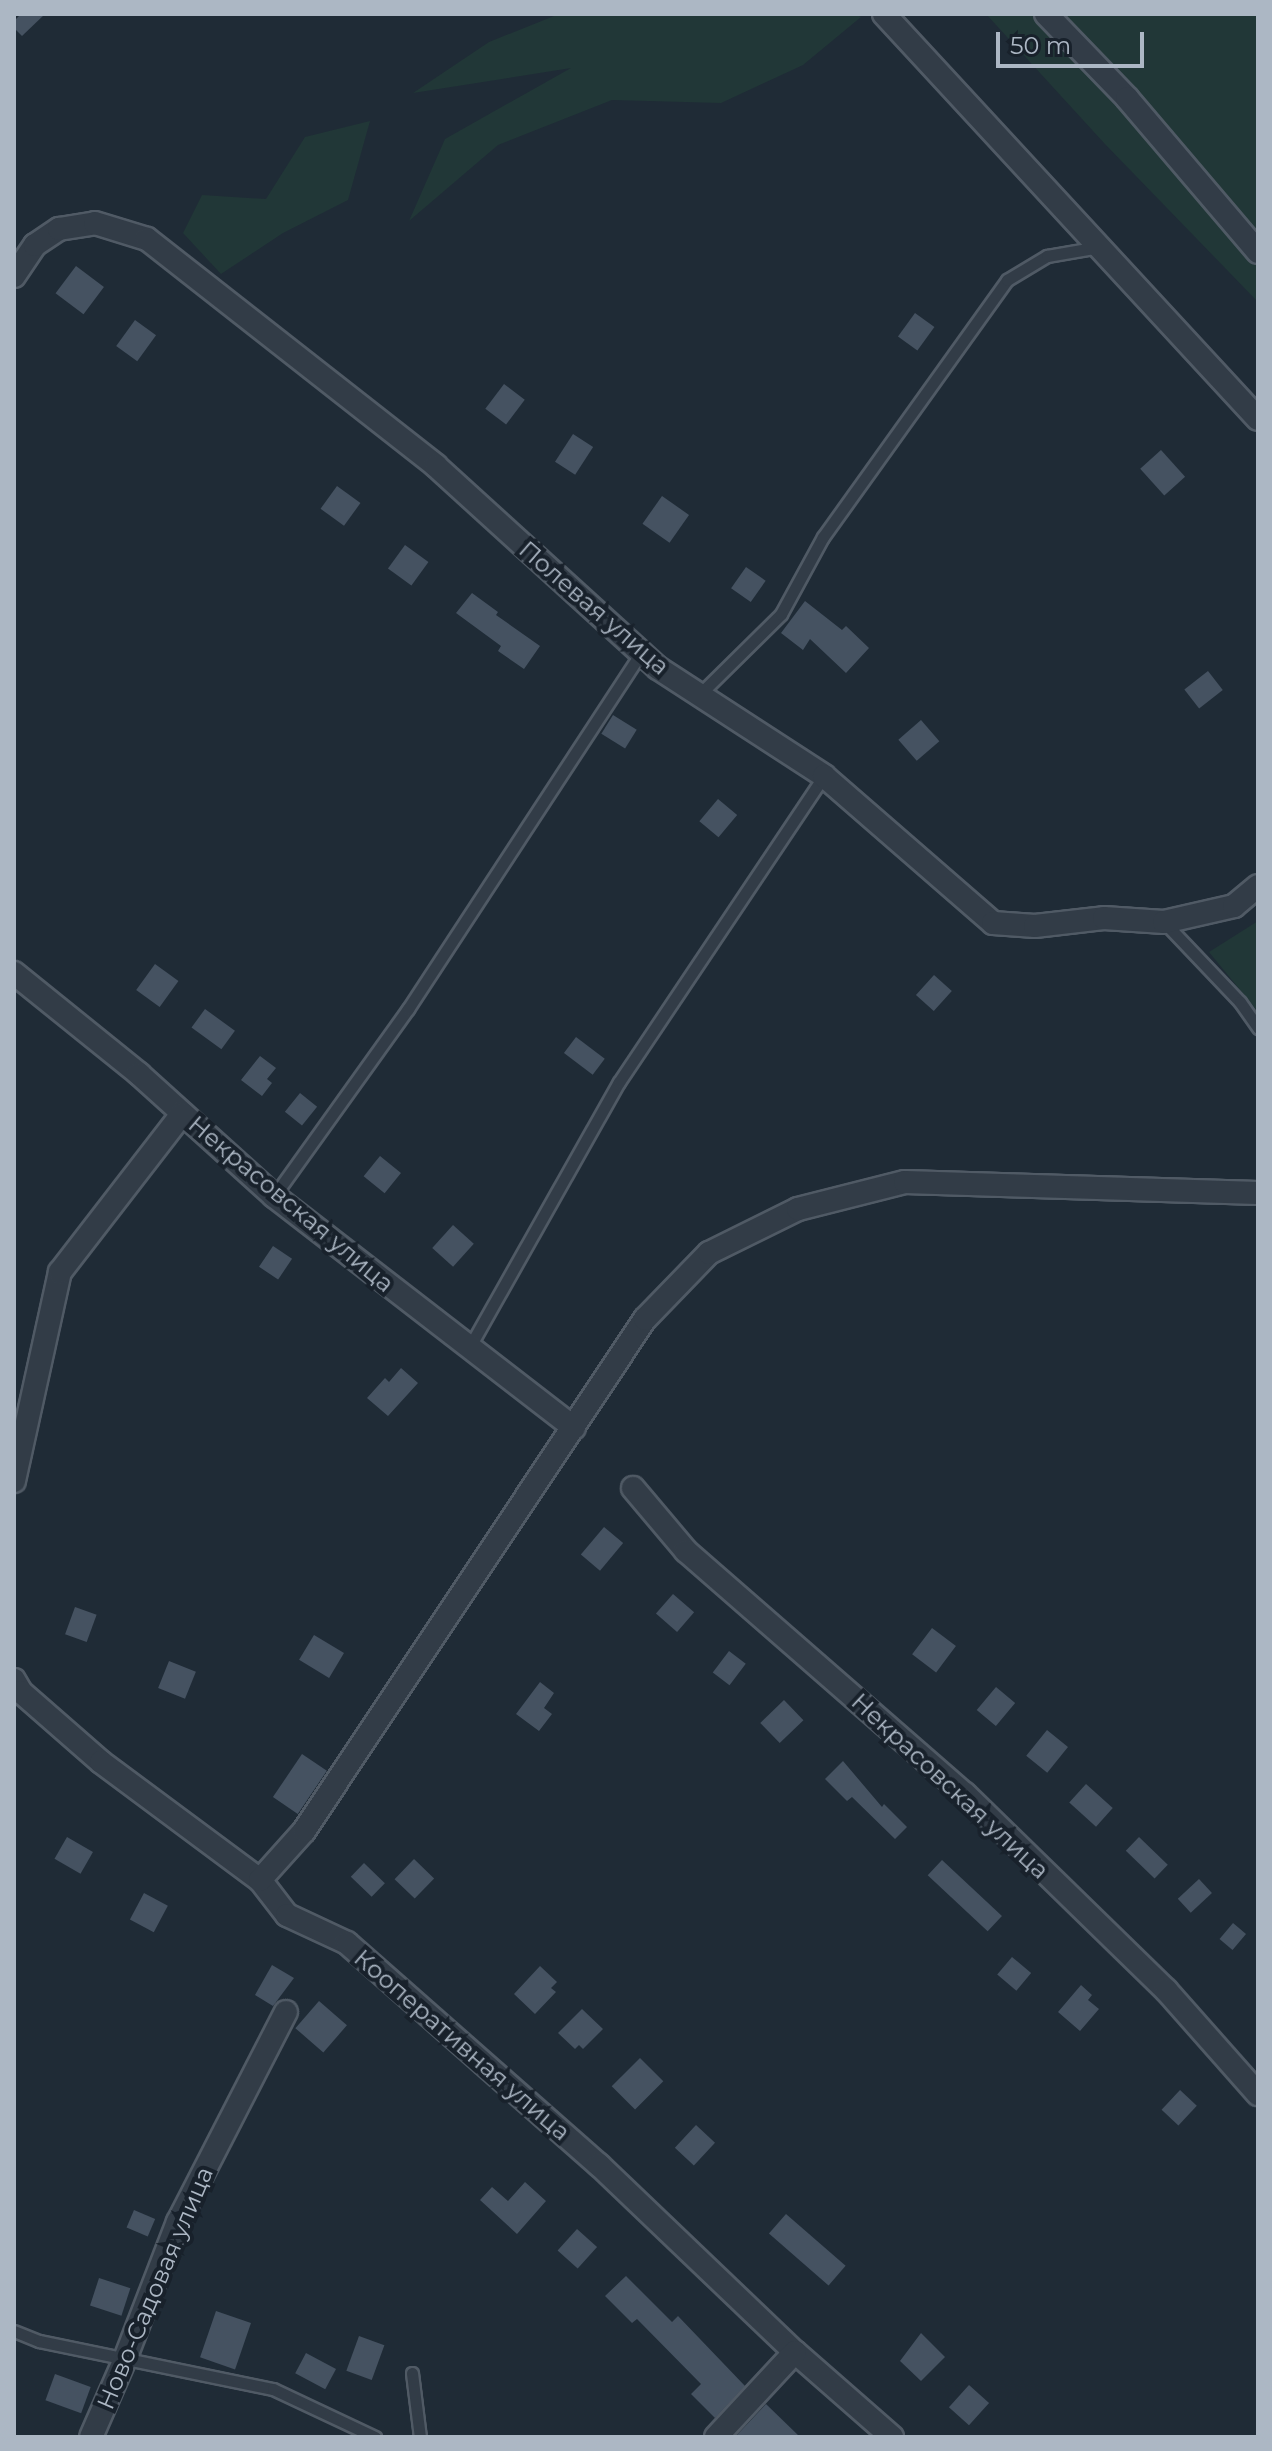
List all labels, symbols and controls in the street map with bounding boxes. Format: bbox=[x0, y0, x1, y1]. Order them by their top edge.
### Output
scale bar bbox=[1000, 16, 1148, 66]
text: 50 m bbox=[1010, 31, 1071, 60]
street label: Полевая улица bbox=[513, 535, 675, 681]
street label: Некрасовская улица bbox=[183, 1110, 399, 1298]
street label: Некрасовская улица bbox=[845, 1687, 1055, 1885]
street label: Кооперативная улица bbox=[348, 1943, 576, 2147]
street label: Ново-Садовая улица bbox=[91, 2162, 219, 2414]

